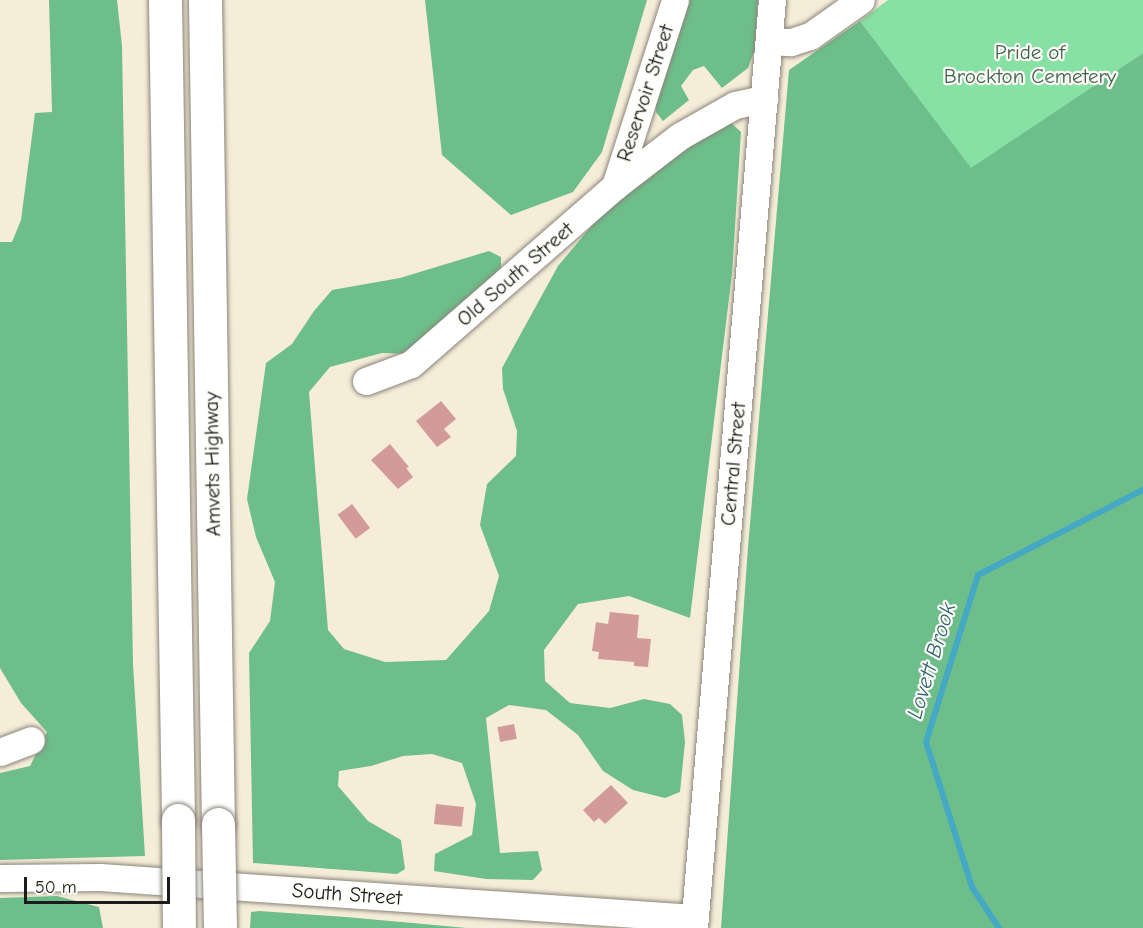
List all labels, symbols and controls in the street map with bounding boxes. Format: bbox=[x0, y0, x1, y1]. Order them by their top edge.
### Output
street label: Reservoir Street bbox=[611, 21, 679, 165]
park label: Pride of Brockton Cemetery bbox=[944, 39, 1116, 89]
street label: Old South Street bbox=[451, 216, 579, 332]
street label: Amvets Highway bbox=[198, 391, 226, 537]
street label: Central Street bbox=[715, 401, 751, 527]
water label: Lovett Brook bbox=[902, 600, 962, 722]
scale bar bbox=[27, 865, 172, 903]
text: 50 m bbox=[35, 877, 77, 898]
street label: South Street bbox=[291, 878, 403, 910]

